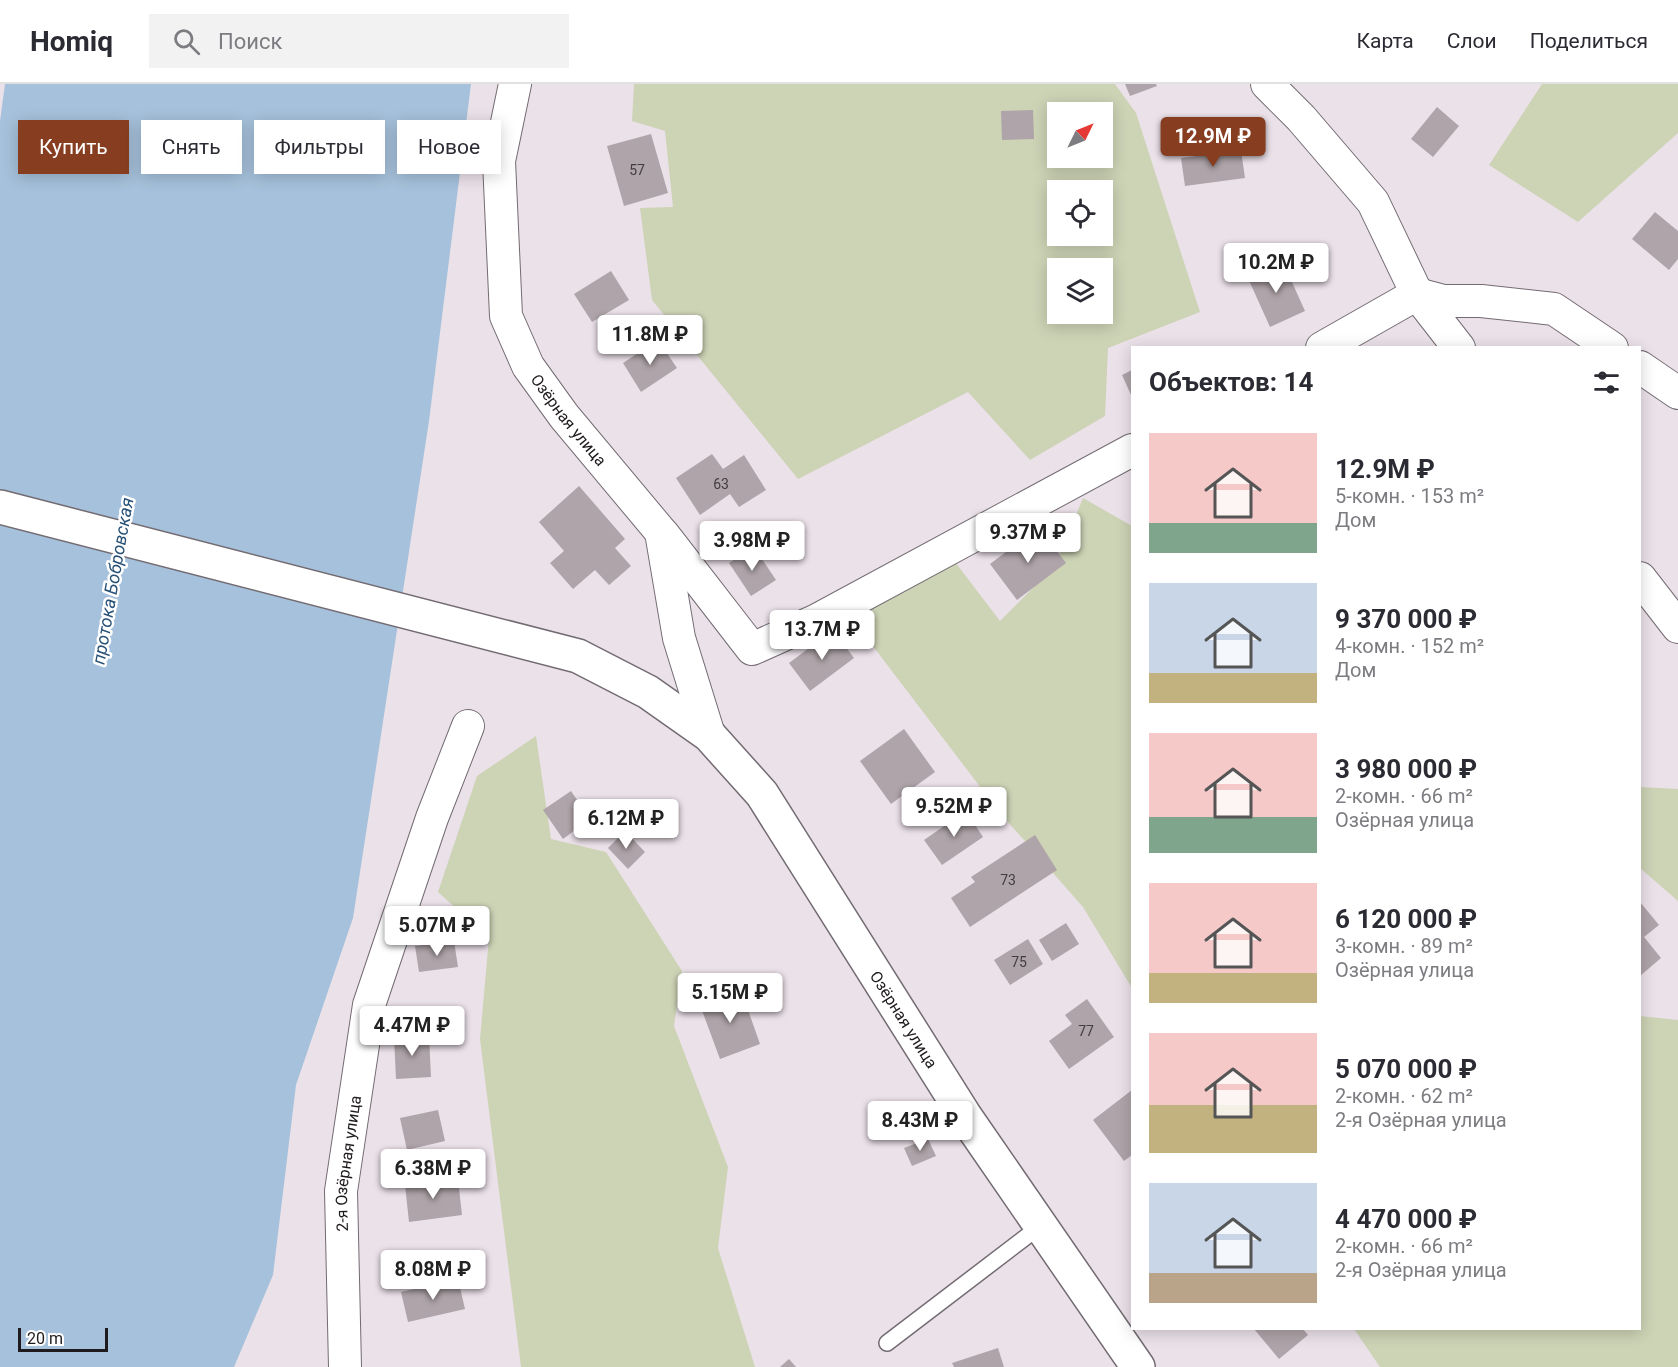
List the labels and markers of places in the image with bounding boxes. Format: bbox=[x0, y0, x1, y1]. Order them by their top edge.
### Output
pin: 12.9M ₽ bbox=[1158, 117, 1268, 168]
pin: 10.2M ₽ bbox=[1221, 243, 1331, 294]
pin: 11.8M ₽ bbox=[595, 315, 705, 366]
pin: 9.37M ₽ bbox=[973, 513, 1083, 564]
pin: 3.98M ₽ bbox=[697, 521, 807, 572]
pin: 13.7M ₽ bbox=[767, 610, 877, 661]
pin: 9.52M ₽ bbox=[899, 787, 1009, 838]
pin: 6.12M ₽ bbox=[571, 799, 681, 850]
pin: 5.07M ₽ bbox=[382, 906, 492, 957]
pin: 5.15M ₽ bbox=[675, 973, 785, 1024]
pin: 4.47M ₽ bbox=[357, 1006, 467, 1057]
pin: 8.43M ₽ bbox=[865, 1101, 975, 1152]
pin: 6.38M ₽ bbox=[378, 1149, 488, 1200]
pin: 8.08M ₽ bbox=[378, 1250, 488, 1301]

